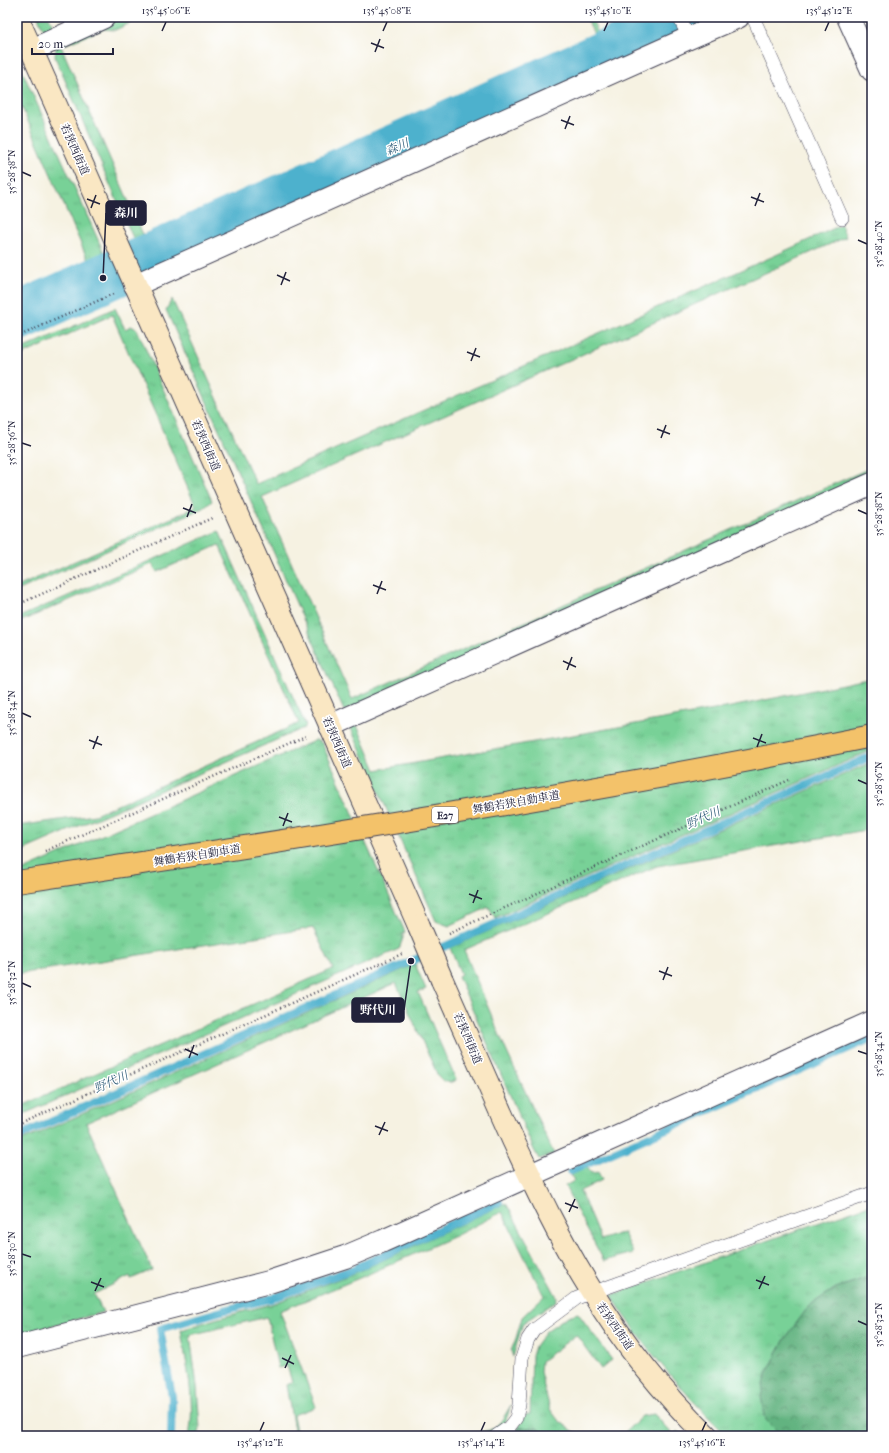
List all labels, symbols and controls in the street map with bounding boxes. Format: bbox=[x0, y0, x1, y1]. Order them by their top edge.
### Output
text: 135°45'06"E bbox=[142, 5, 190, 17]
text: 135°45'08"E bbox=[363, 5, 411, 17]
text: 135°45'10"E bbox=[585, 5, 631, 17]
text: 135°45'12"E bbox=[806, 5, 852, 17]
scale bar bbox=[32, 30, 113, 56]
text: 20 m bbox=[38, 37, 63, 51]
street label: 若狭西街道 bbox=[57, 121, 92, 177]
water label: 森川 bbox=[383, 135, 413, 158]
text: 35°28'38"N bbox=[6, 149, 18, 194]
callout: 森川 bbox=[106, 201, 146, 225]
text: 森川 bbox=[114, 206, 138, 220]
text: 35°28'40"N bbox=[873, 220, 885, 268]
street label: 若狭西街道 bbox=[188, 417, 223, 473]
text: 35°28'36"N bbox=[6, 420, 18, 466]
text: 35°28'38"N bbox=[873, 491, 885, 536]
text: 35°28'34"N bbox=[6, 690, 18, 736]
street label: 若狭西街道 bbox=[319, 714, 354, 770]
text: 35°28'36"N bbox=[873, 761, 885, 807]
street label: 舞鶴若狭自動車道 bbox=[472, 788, 561, 817]
water label: 野代川 bbox=[684, 803, 724, 832]
road number: E27 bbox=[432, 807, 458, 823]
street label: 舞鶴若狭自動車道 bbox=[153, 842, 242, 869]
text: 35°28'32"N bbox=[6, 960, 18, 1006]
callout: 野代川 bbox=[352, 998, 404, 1022]
text: 野代川 bbox=[360, 1003, 396, 1017]
street label: 若狭西街道 bbox=[451, 1010, 484, 1066]
text: 35°28'34"N bbox=[873, 1031, 885, 1077]
water label: 野代川 bbox=[92, 1067, 132, 1096]
text: 35°28'30"N bbox=[6, 1231, 18, 1277]
street label: 若狭西街道 bbox=[593, 1300, 636, 1353]
text: 35°28'32"N bbox=[873, 1302, 885, 1348]
text: 135°45'12"E bbox=[237, 1437, 283, 1449]
text: 135°45'14"E bbox=[457, 1437, 505, 1449]
text: 135°45'16"E bbox=[679, 1437, 725, 1449]

